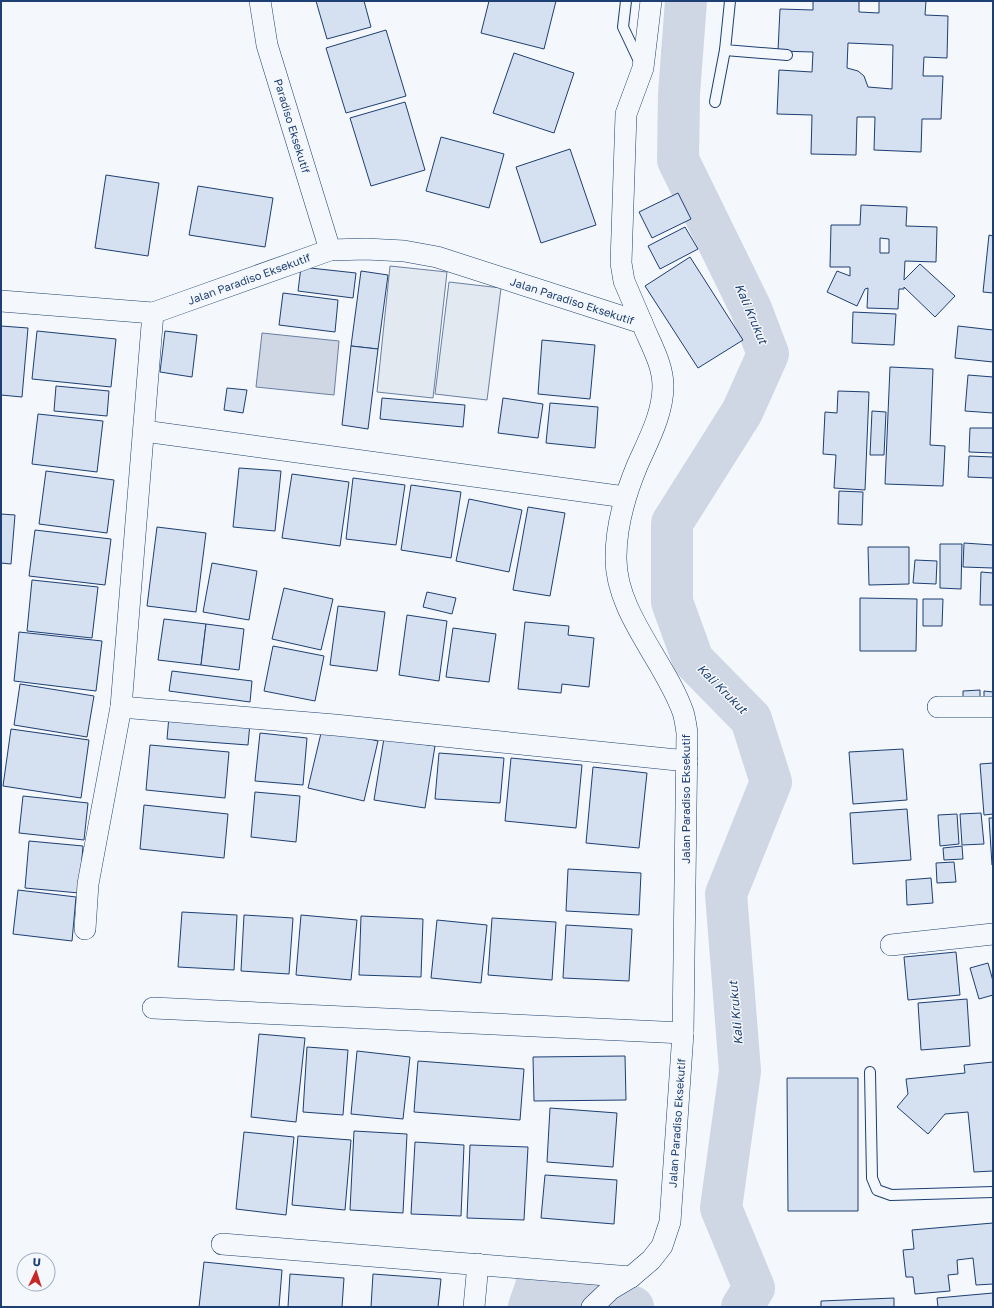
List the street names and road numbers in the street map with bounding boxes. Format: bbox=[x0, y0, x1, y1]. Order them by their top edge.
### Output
street label: Paradiso Eksekutif bbox=[272, 77, 313, 175]
street label: Jalan Paradiso Eksekutif bbox=[186, 250, 312, 307]
street label: Jalan Paradiso Eksekutif bbox=[509, 274, 636, 327]
street label: Jalan Paradiso Eksekutif bbox=[679, 734, 692, 864]
street label: Jalan Paradiso Eksekutif bbox=[665, 1058, 688, 1188]

